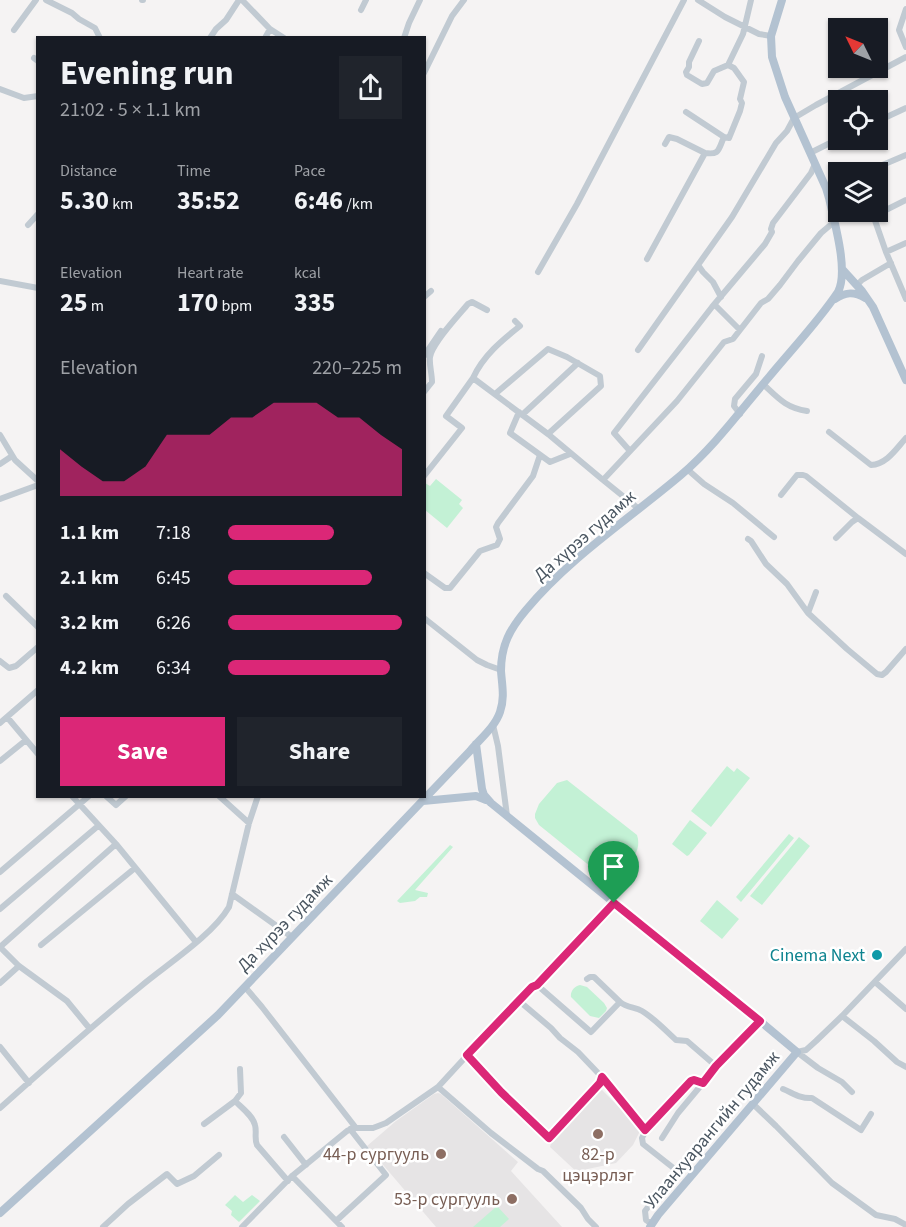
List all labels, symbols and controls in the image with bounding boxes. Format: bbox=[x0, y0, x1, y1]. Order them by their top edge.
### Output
north arrow bbox=[828, 18, 888, 78]
map controls bbox=[828, 18, 888, 222]
text: Evening run bbox=[60, 50, 234, 97]
button: share bbox=[339, 56, 402, 119]
button: locate bbox=[828, 90, 888, 150]
text: 21:02 · 5 × 1.1 km bbox=[60, 96, 201, 124]
text: Distance bbox=[60, 160, 117, 182]
text: Time bbox=[177, 160, 211, 182]
text: Pace bbox=[294, 160, 325, 182]
button: layers bbox=[828, 162, 888, 222]
text: 5.30 bbox=[60, 182, 109, 219]
text: 35:52 bbox=[177, 182, 240, 219]
text: 6:46 bbox=[294, 182, 343, 219]
text: km bbox=[109, 193, 133, 215]
text: /km bbox=[343, 193, 373, 215]
text: Elevation bbox=[60, 262, 122, 284]
text: Heart rate bbox=[177, 262, 244, 284]
text: kcal bbox=[294, 262, 321, 284]
text: 25 bbox=[60, 284, 87, 321]
text: 170 bbox=[177, 284, 218, 321]
text: 335 bbox=[294, 284, 335, 321]
text: m bbox=[87, 295, 104, 317]
text: bpm bbox=[218, 295, 252, 317]
text: Elevation bbox=[60, 354, 138, 382]
text: 220–225 m bbox=[312, 354, 402, 382]
street label: Да хүрээ гудамж bbox=[529, 484, 642, 587]
text: 1.1 km bbox=[60, 519, 119, 547]
text: 7:18 bbox=[156, 519, 191, 547]
text: 2.1 km bbox=[60, 564, 119, 592]
text: 6:45 bbox=[156, 564, 191, 592]
text: 3.2 km bbox=[60, 609, 119, 637]
text: 6:26 bbox=[156, 609, 191, 637]
text: 4.2 km bbox=[60, 654, 119, 682]
text: 6:34 bbox=[156, 654, 191, 682]
button: Save bbox=[60, 717, 225, 786]
button: Share bbox=[237, 717, 402, 786]
pin bbox=[588, 841, 639, 903]
icon: arrive bbox=[597, 850, 630, 883]
street label: Да хүрээ гудамж bbox=[232, 868, 339, 978]
place label: Cinema Next bbox=[770, 943, 865, 968]
marker: Cinema Next bbox=[870, 948, 884, 962]
street label: Улаанхуарангийн гудамж bbox=[638, 1045, 786, 1214]
marker: 82-р цэцэрлэг bbox=[591, 1127, 605, 1141]
place label: 44-р сургууль bbox=[323, 1142, 429, 1167]
place label: 82-р цэцэрлэг bbox=[562, 1142, 634, 1188]
marker: 44-р сургууль bbox=[434, 1147, 448, 1161]
place label: 53-р сургууль bbox=[394, 1187, 500, 1212]
marker: 53-р сургууль bbox=[505, 1192, 519, 1206]

